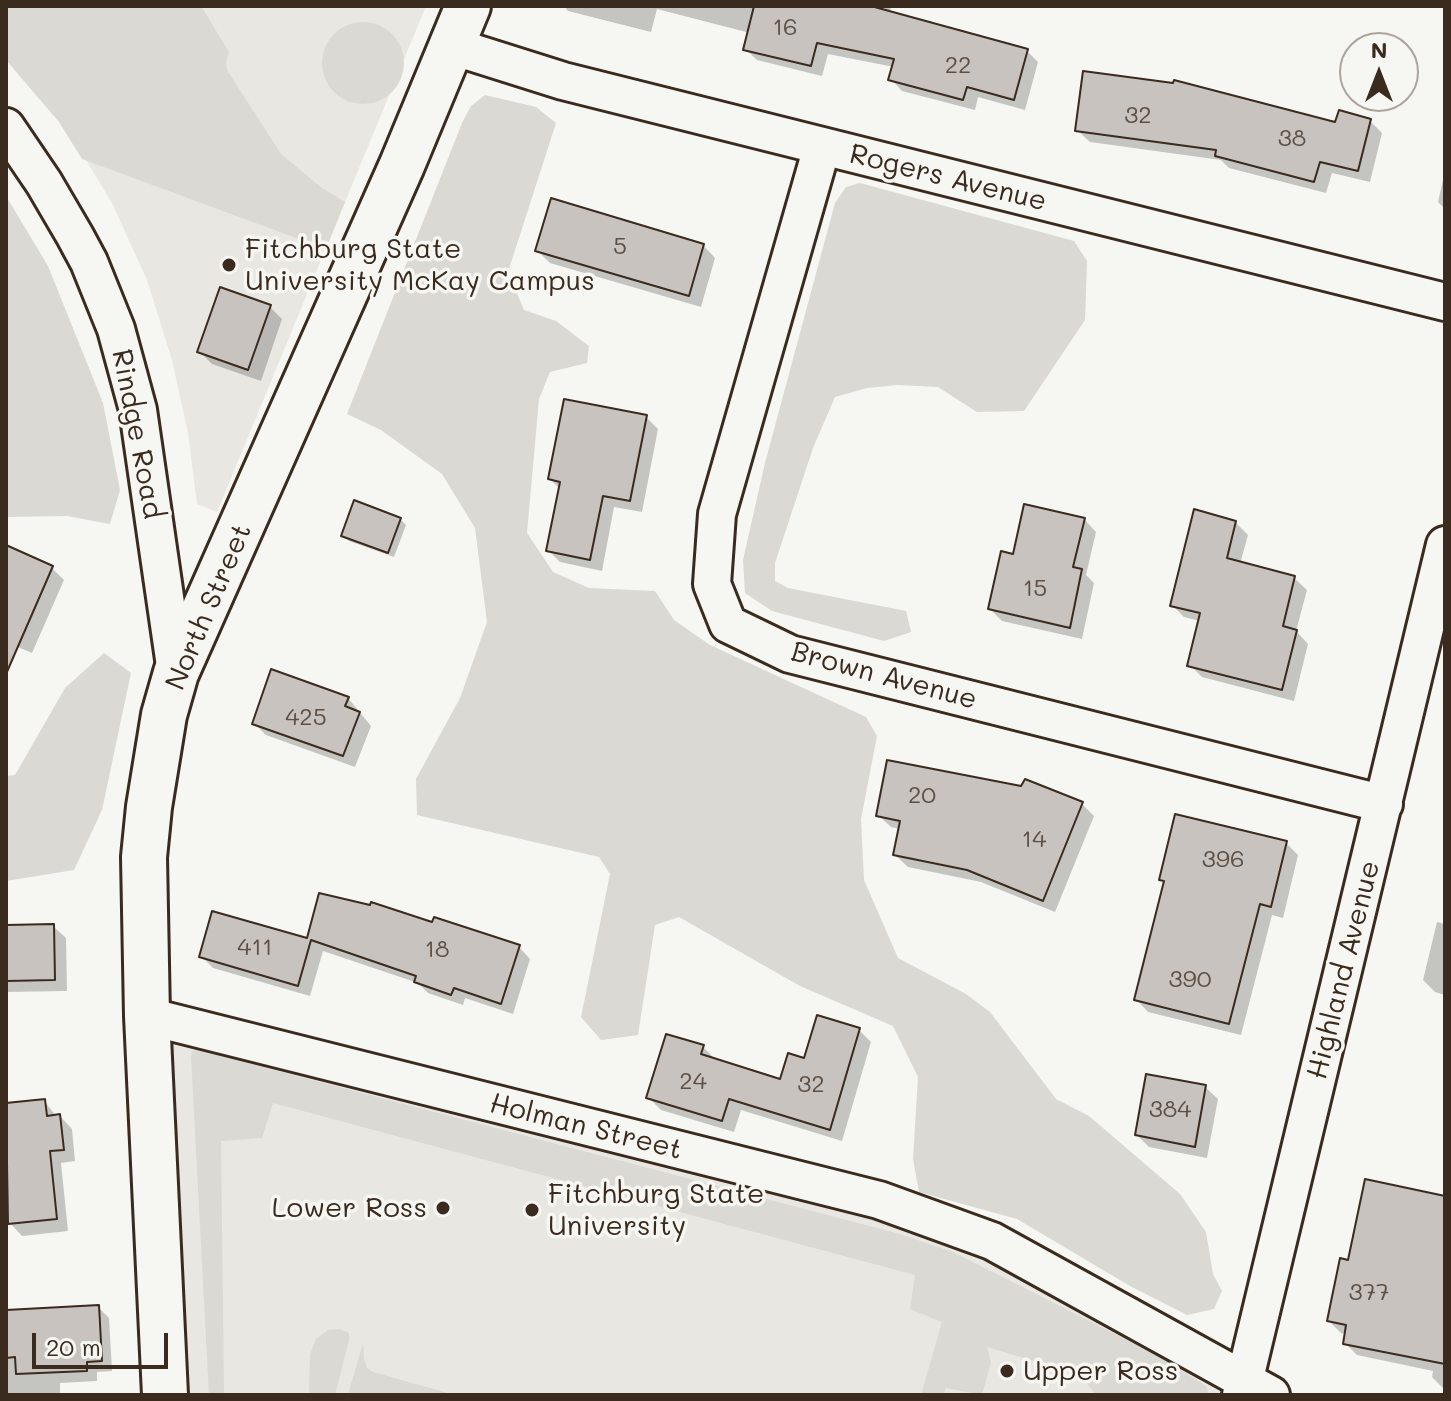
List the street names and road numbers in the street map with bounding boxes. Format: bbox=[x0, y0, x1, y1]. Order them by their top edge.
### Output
street label: Rogers Avenue bbox=[846, 137, 1050, 219]
street label: Rindge Road bbox=[104, 346, 170, 522]
street label: North Street bbox=[159, 519, 259, 695]
street label: Brown Avenue bbox=[787, 635, 981, 717]
street label: Highland Avenue bbox=[1301, 857, 1387, 1083]
street label: Holman Street bbox=[486, 1087, 686, 1167]

